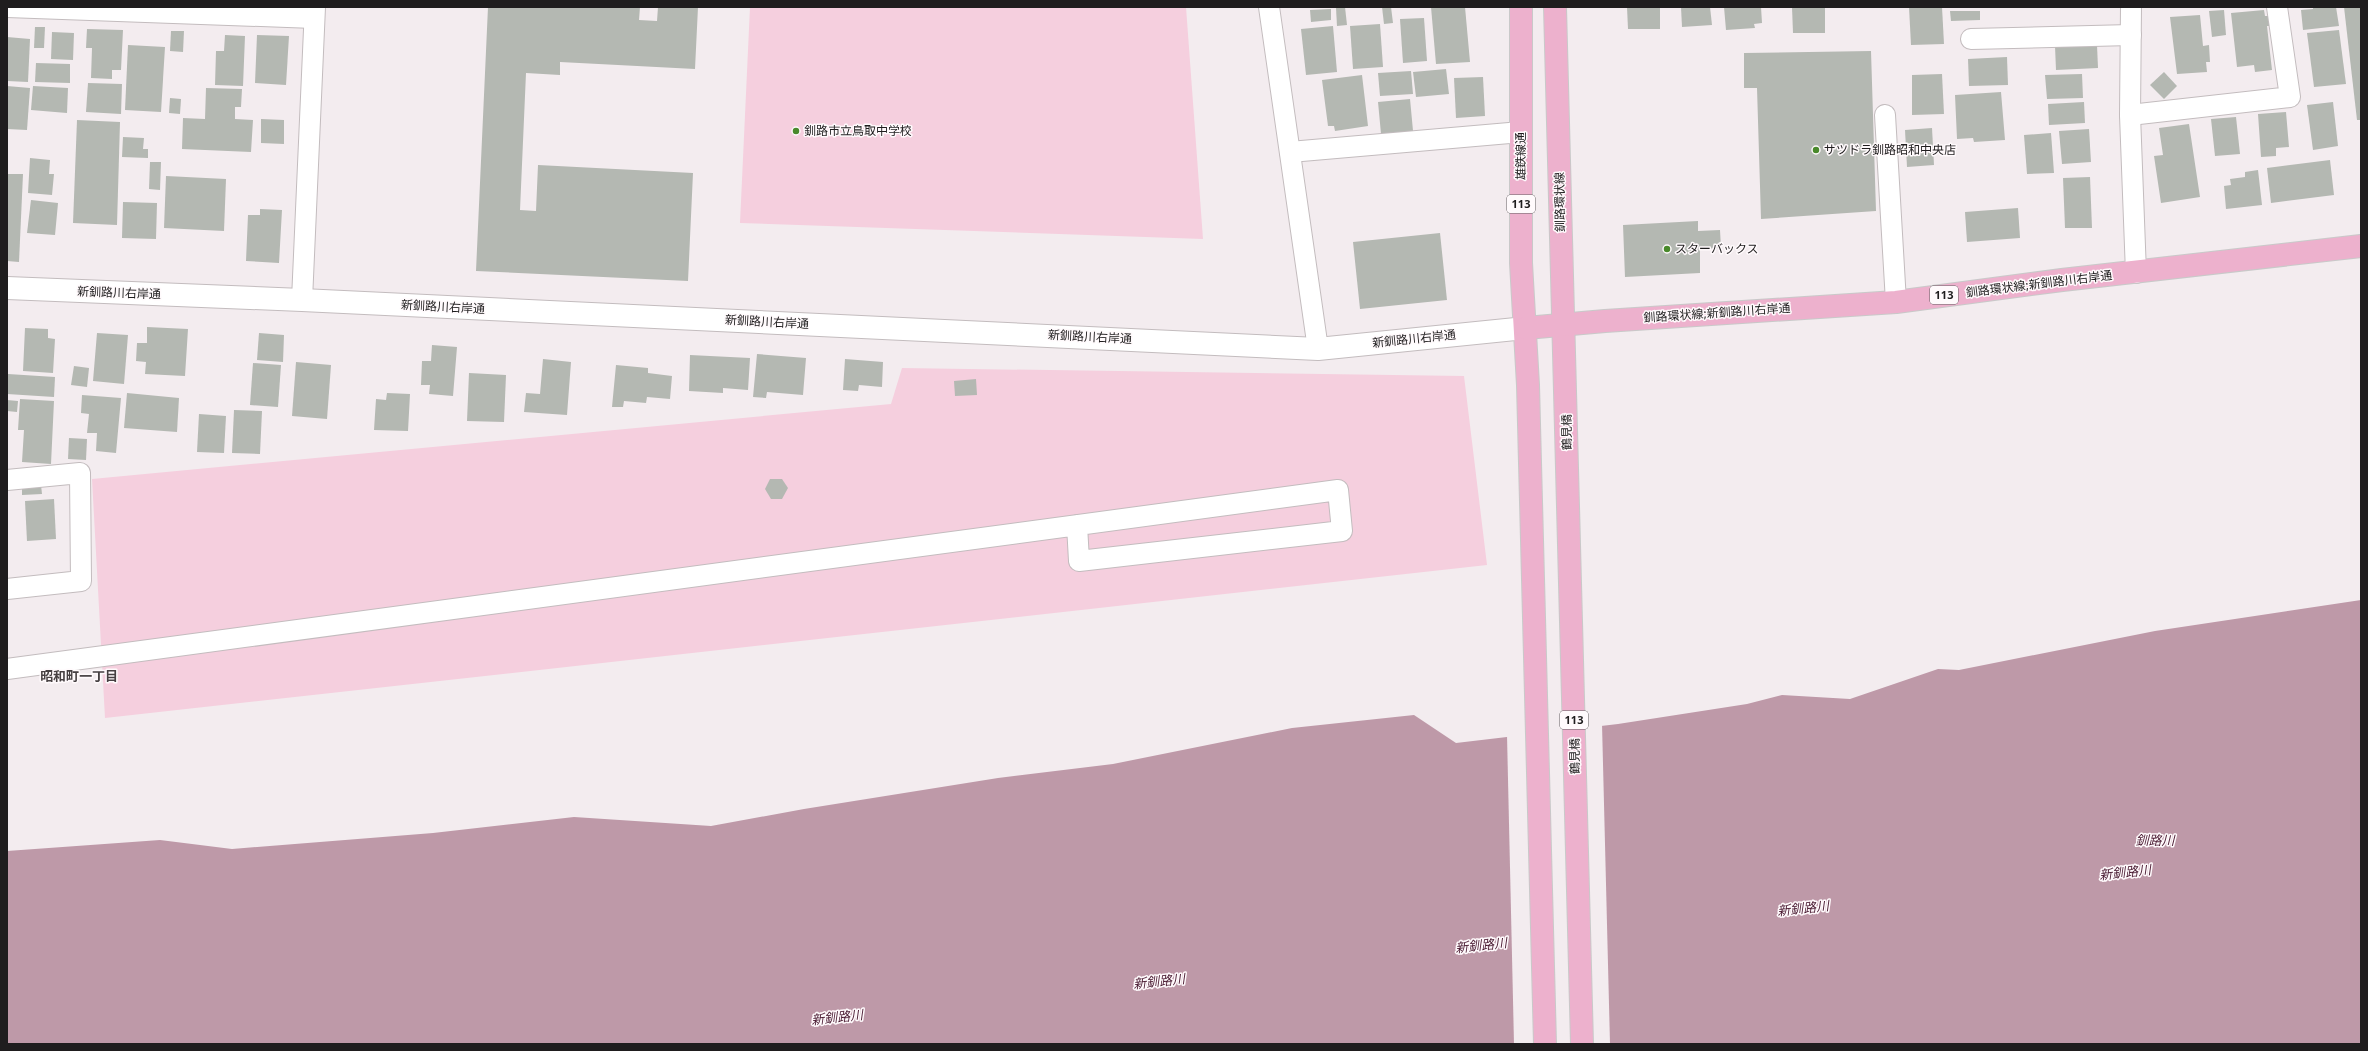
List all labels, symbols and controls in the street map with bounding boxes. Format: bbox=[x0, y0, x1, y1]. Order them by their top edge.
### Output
place label: 釧路市立鳥取中学校 bbox=[804, 122, 912, 139]
marker: 釧路市立鳥取中学校 bbox=[791, 126, 801, 136]
street label: 雄鉄線通 bbox=[1512, 132, 1529, 180]
place label: サツドラ釧路昭和中央店 bbox=[1824, 141, 1956, 158]
marker: サツドラ釧路昭和中央店 bbox=[1811, 145, 1821, 155]
street label: 釧路環状線 bbox=[1550, 172, 1569, 232]
road number: 113 bbox=[1507, 195, 1535, 213]
place label: スターバックス bbox=[1675, 240, 1759, 257]
marker: スターバックス bbox=[1662, 244, 1672, 254]
street label: 釧路環状線;新釧路川右岸通 bbox=[1965, 266, 2113, 301]
street label: 新釧路川右岸通 bbox=[77, 283, 161, 302]
road number: 113 bbox=[1930, 286, 1958, 304]
street label: 新釧路川右岸通 bbox=[401, 296, 485, 317]
street label: 釧路環状線;新釧路川右岸通 bbox=[1643, 299, 1791, 326]
street label: 新釧路川右岸通 bbox=[725, 311, 809, 332]
street label: 新釧路川右岸通 bbox=[1048, 326, 1132, 347]
street label: 新釧路川右岸通 bbox=[1371, 326, 1457, 351]
street label: 鶴見橋 bbox=[1558, 414, 1575, 450]
district label: 昭和町一丁目 bbox=[40, 667, 118, 685]
road number: 113 bbox=[1560, 711, 1588, 729]
street label: 鶴見橋 bbox=[1566, 738, 1583, 774]
water label: 釧路川 bbox=[2135, 831, 2176, 849]
water label: 新釧路川 bbox=[2098, 860, 2154, 884]
water label: 新釧路川 bbox=[1776, 896, 1832, 920]
water label: 新釧路川 bbox=[1454, 933, 1510, 957]
water label: 新釧路川 bbox=[1132, 969, 1188, 993]
water label: 新釧路川 bbox=[810, 1005, 866, 1029]

